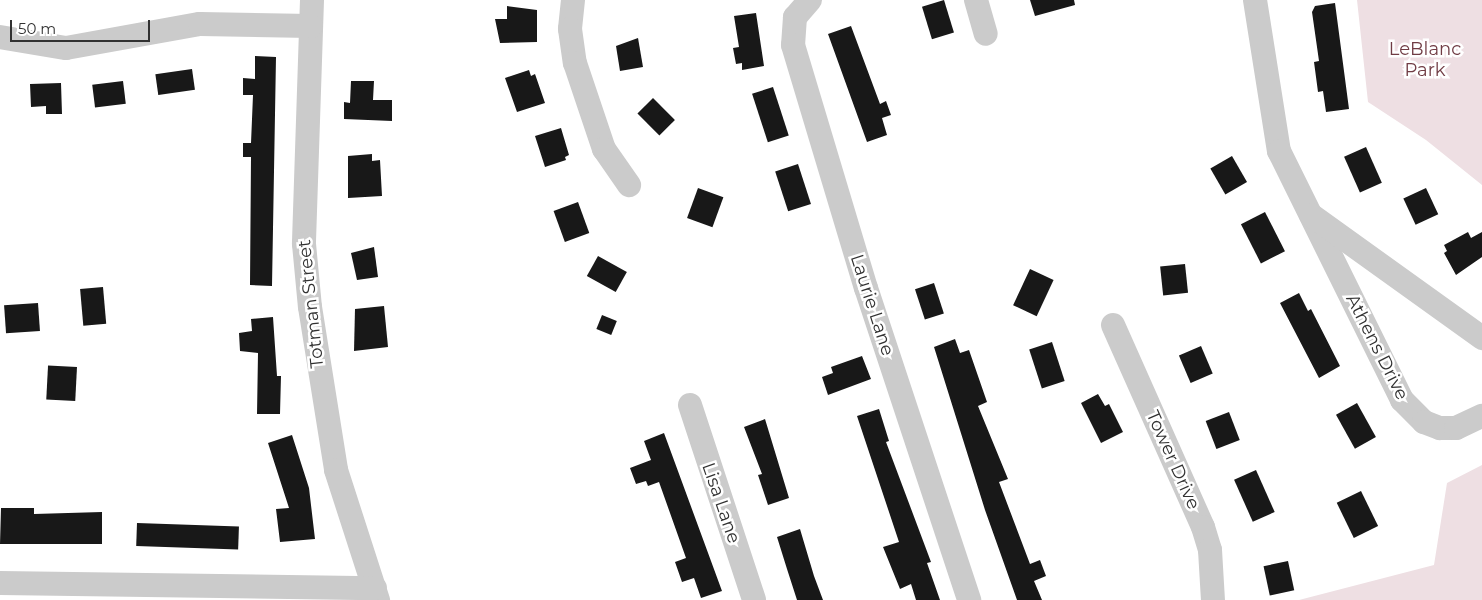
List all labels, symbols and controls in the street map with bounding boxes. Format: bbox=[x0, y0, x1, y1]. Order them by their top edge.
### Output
scale bar bbox=[12, 10, 152, 42]
text: 50 m bbox=[18, 19, 56, 38]
park label: LeBlanc Park bbox=[1389, 39, 1461, 82]
street label: Totman Street bbox=[294, 239, 328, 369]
street label: Laurie Lane bbox=[845, 252, 899, 358]
street label: Athens Drive bbox=[1341, 290, 1413, 404]
street label: Tower Drive bbox=[1142, 407, 1204, 513]
street label: Lisa Lane bbox=[697, 460, 745, 546]

